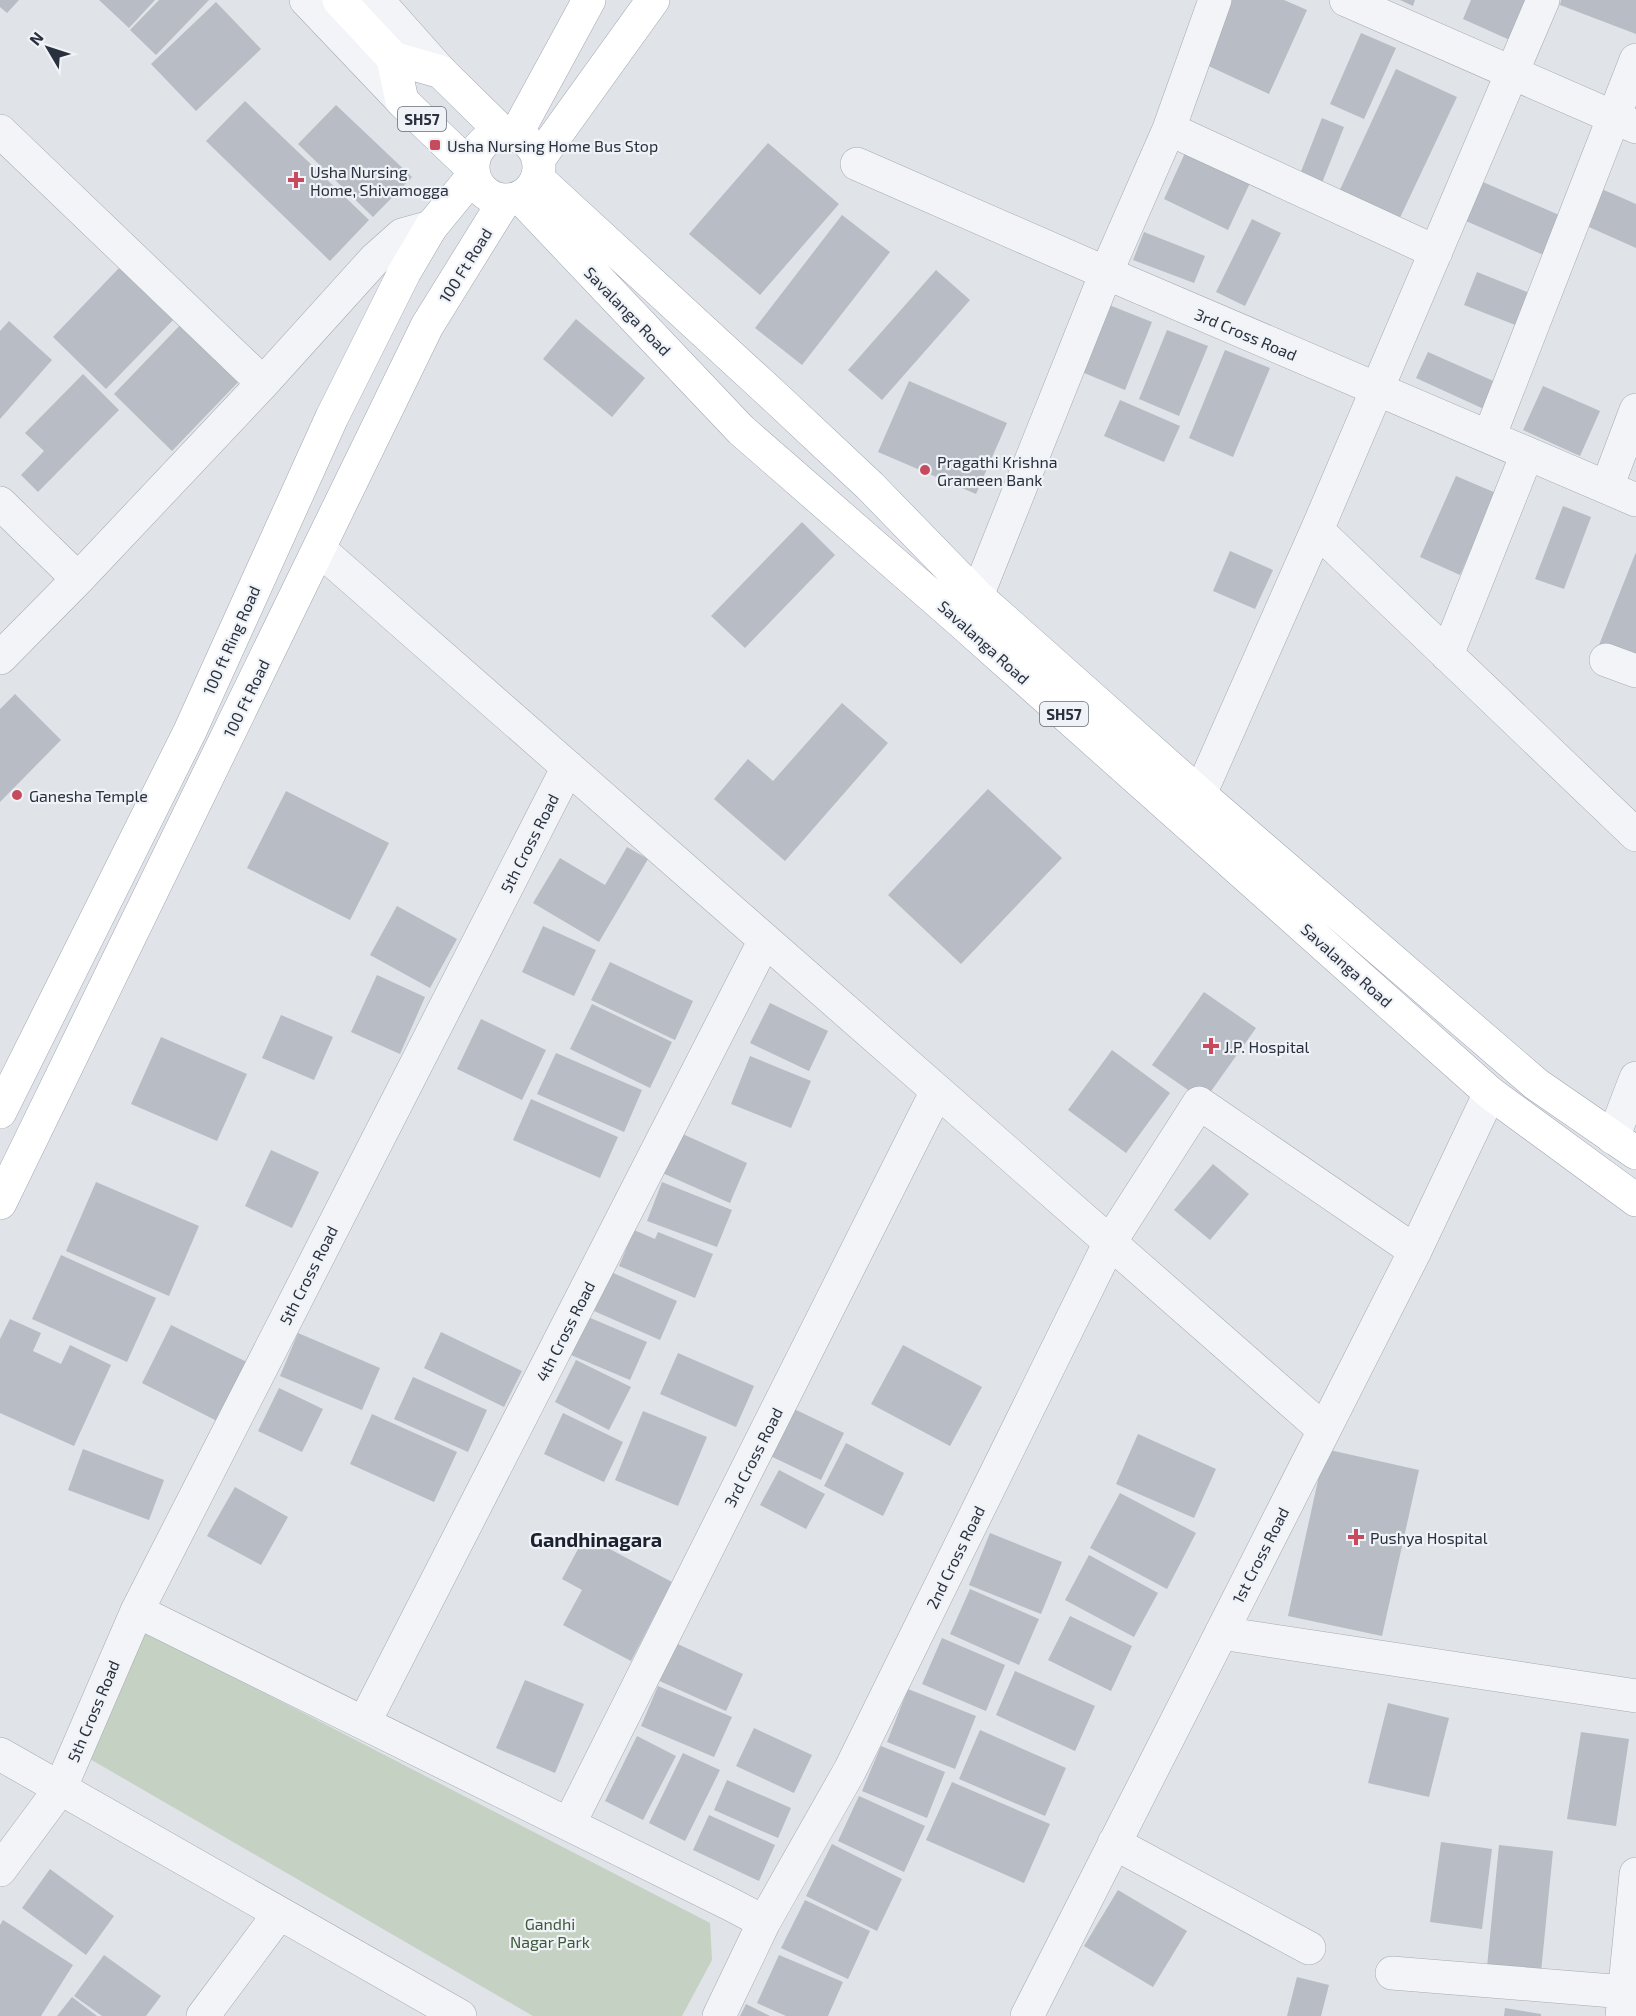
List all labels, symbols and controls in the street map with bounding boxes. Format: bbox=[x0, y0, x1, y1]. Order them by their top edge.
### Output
north arrow bbox=[18, 18, 78, 78]
text: N bbox=[25, 28, 47, 49]
road number: SH57 bbox=[398, 107, 446, 131]
place label: Usha Nursing Home Bus Stop bbox=[447, 136, 658, 155]
marker: Usha Nursing Home Bus Stop bbox=[428, 138, 442, 152]
place label: Usha Nursing Home, Shivamogga bbox=[310, 162, 449, 199]
marker: Usha Nursing Home, Shivamogga bbox=[287, 171, 305, 189]
street label: 100 Ft Road bbox=[435, 224, 495, 306]
street label: Savalanga Road bbox=[581, 263, 675, 359]
street label: 3rd Cross Road bbox=[1192, 304, 1300, 364]
place label: Pragathi Krishna Grameen Bank bbox=[937, 452, 1058, 489]
marker: Pragathi Krishna Grameen Bank bbox=[918, 463, 932, 477]
street label: 100 ft Ring Road bbox=[198, 583, 264, 697]
street label: Savalanga Road bbox=[935, 596, 1033, 688]
street label: 100 Ft Road bbox=[219, 656, 273, 740]
road number: SH57 bbox=[1040, 702, 1088, 726]
place label: Ganesha Temple bbox=[29, 786, 148, 805]
marker: Ganesha Temple bbox=[10, 788, 24, 802]
street label: 5th Cross Road bbox=[496, 790, 562, 896]
street label: Savalanga Road bbox=[1298, 919, 1396, 1011]
marker: J.P. Hospital bbox=[1202, 1037, 1220, 1055]
place label: J.P. Hospital bbox=[1224, 1037, 1310, 1056]
street label: 5th Cross Road bbox=[275, 1222, 341, 1328]
street label: 4th Cross Road bbox=[532, 1278, 598, 1384]
street label: 3rd Cross Road bbox=[720, 1404, 786, 1510]
street label: 2nd Cross Road bbox=[922, 1502, 988, 1612]
street label: 1st Cross Road bbox=[1228, 1504, 1292, 1606]
district label: Gandhinagara bbox=[530, 1527, 662, 1551]
marker: Pushya Hospital bbox=[1347, 1528, 1365, 1546]
place label: Pushya Hospital bbox=[1370, 1528, 1488, 1547]
street label: 5th Cross Road bbox=[63, 1657, 123, 1765]
park label: Gandhi Nagar Park bbox=[510, 1914, 590, 1951]

